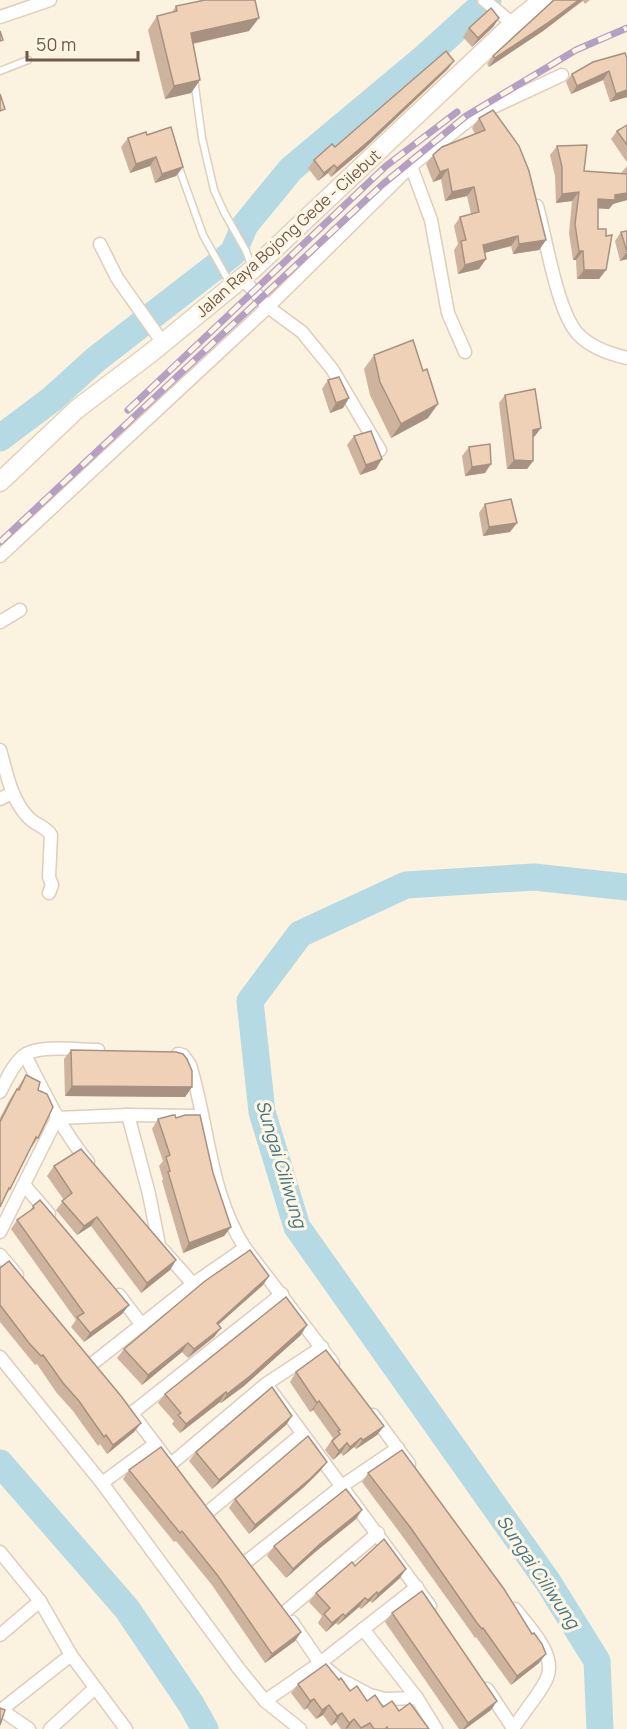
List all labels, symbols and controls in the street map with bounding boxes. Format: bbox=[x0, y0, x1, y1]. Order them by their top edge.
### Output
scale bar bbox=[27, 24, 138, 62]
text: 50 m bbox=[36, 32, 76, 56]
street label: Jalan Raya Bojong Gede - Cilebut bbox=[191, 144, 385, 322]
water label: Sungai Ciliwung bbox=[251, 1097, 313, 1232]
water label: Sungai Ciliwung bbox=[492, 1510, 587, 1634]

